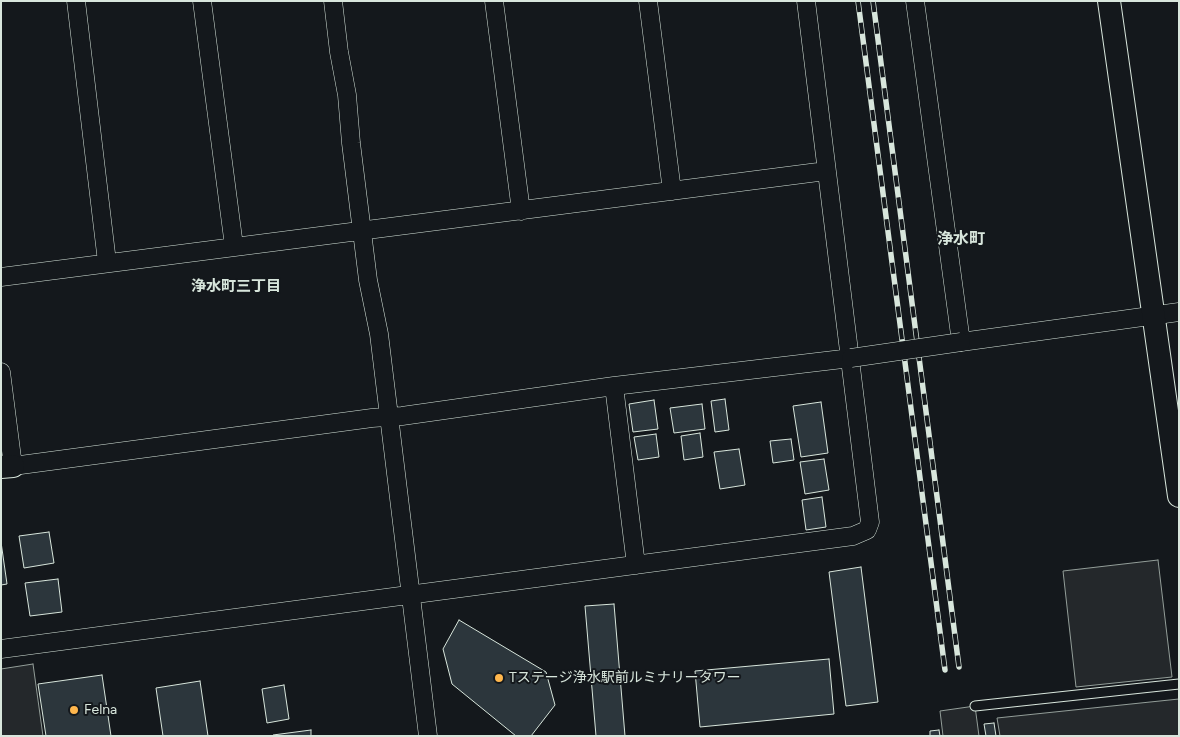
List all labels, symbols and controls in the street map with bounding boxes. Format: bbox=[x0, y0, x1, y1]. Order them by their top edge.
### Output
district label: 浄水町 bbox=[937, 229, 985, 249]
district label: 浄水町三丁目 bbox=[191, 278, 281, 296]
place label: Tステージ浄水駅前ルミナリータワー bbox=[509, 670, 741, 686]
marker: Tステージ浄水駅前ルミナリータワー bbox=[493, 672, 505, 684]
place label: Felna bbox=[84, 702, 117, 718]
marker: Felna bbox=[68, 704, 80, 716]

